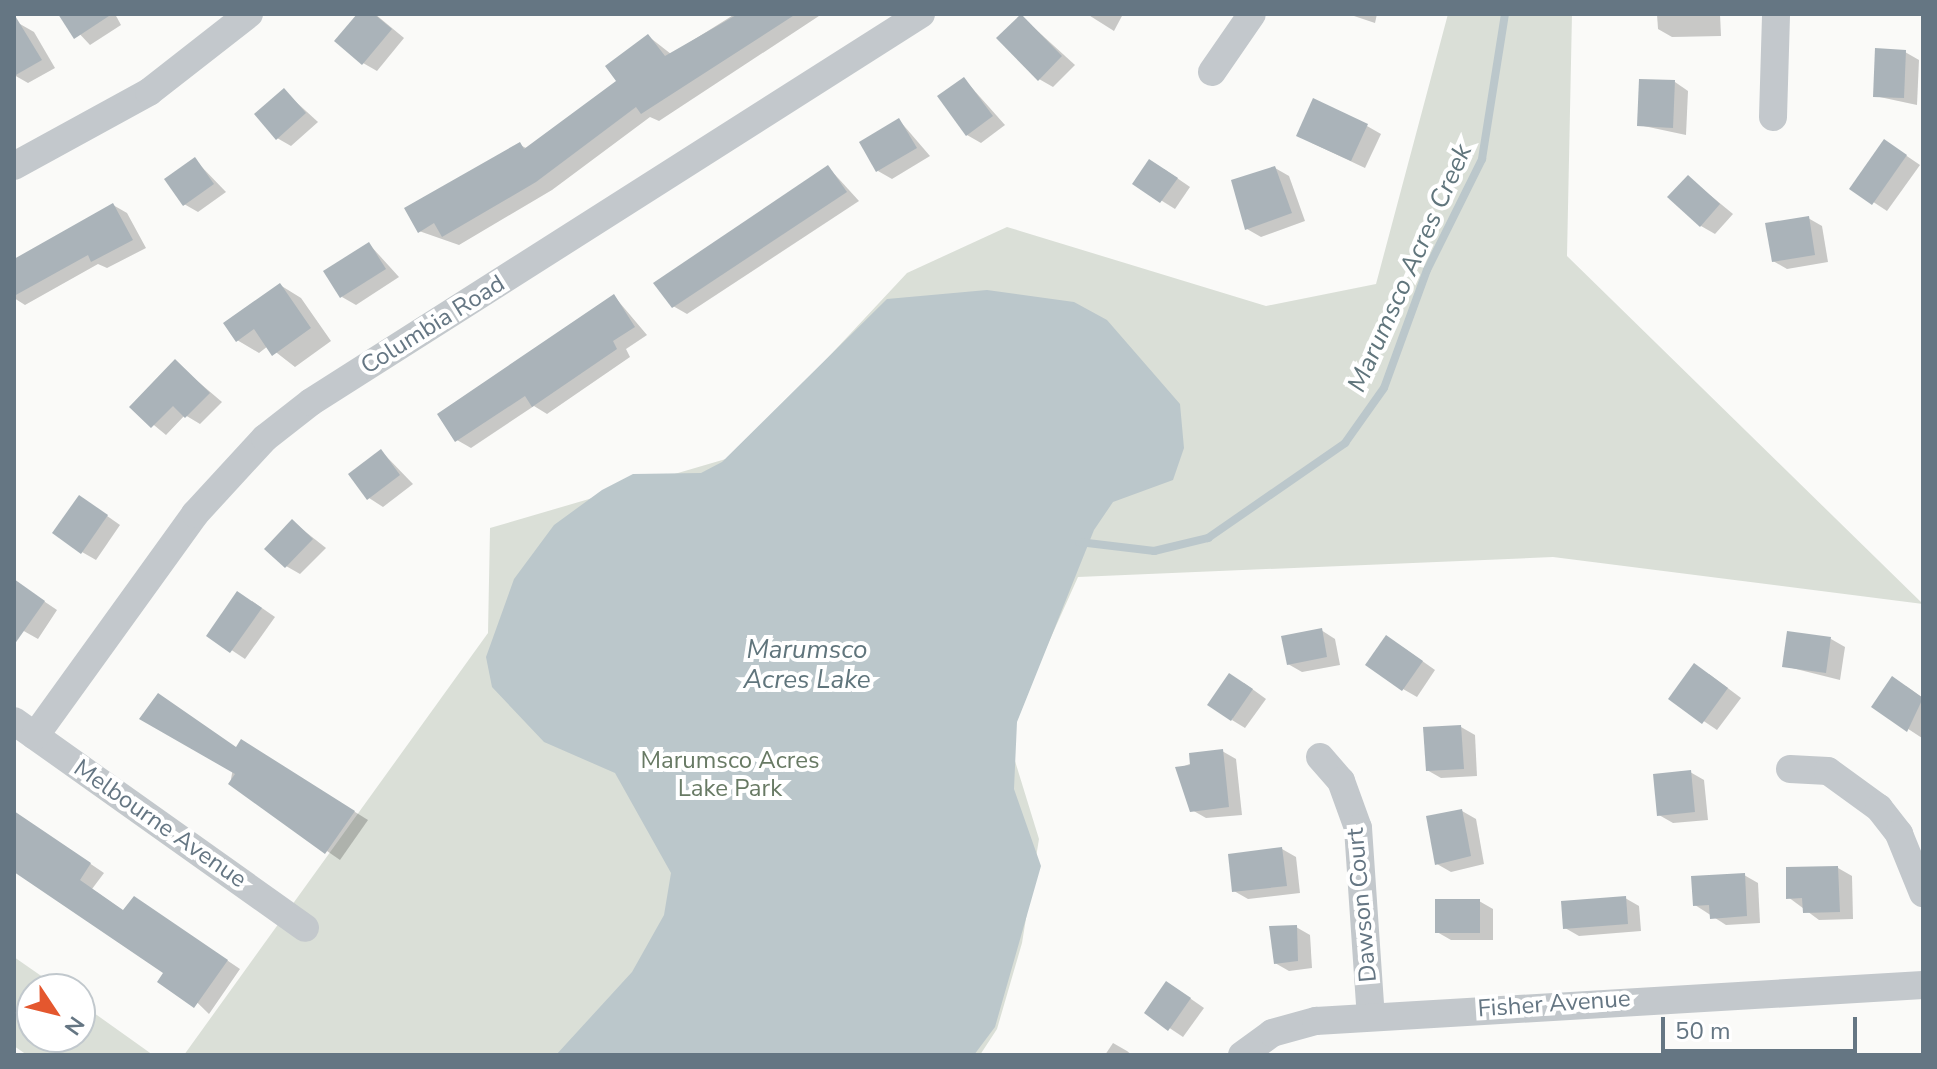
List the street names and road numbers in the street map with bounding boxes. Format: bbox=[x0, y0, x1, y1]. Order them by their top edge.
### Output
street label: Columbia Road bbox=[356, 269, 510, 381]
street label: Melbourne Avenue bbox=[68, 754, 252, 894]
street label: Dawson Court bbox=[1341, 827, 1383, 983]
street label: Fisher Avenue bbox=[1477, 984, 1631, 1024]

